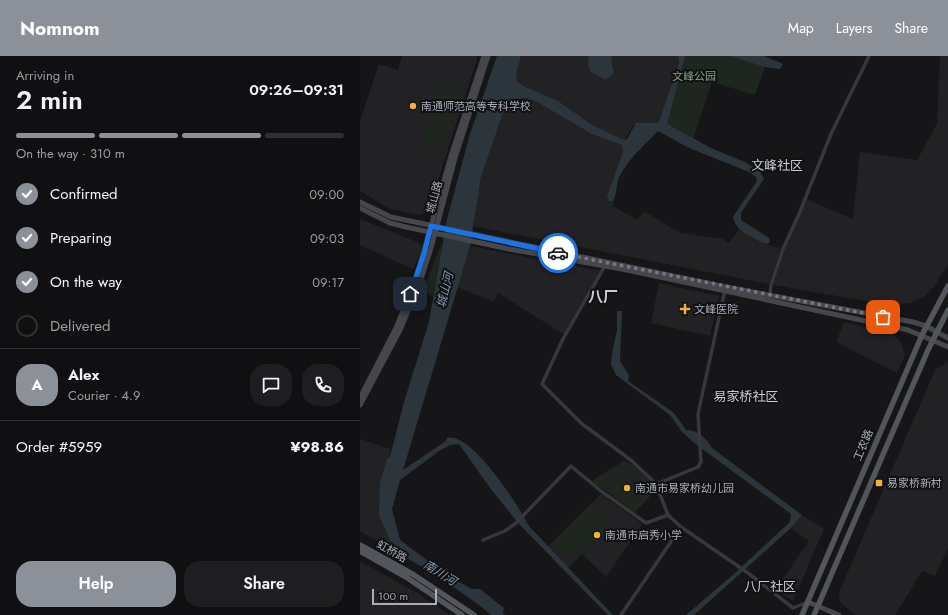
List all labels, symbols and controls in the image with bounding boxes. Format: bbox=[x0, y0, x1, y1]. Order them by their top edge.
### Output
text: Nomnom bbox=[20, 15, 100, 42]
text: Map bbox=[788, 18, 814, 38]
text: Layers bbox=[836, 18, 872, 38]
text: Share bbox=[894, 18, 928, 38]
text: Arriving in bbox=[16, 66, 74, 85]
park label: 文峰公园 bbox=[672, 68, 716, 84]
text: 09:26–09:31 bbox=[249, 79, 344, 101]
text: 2 min bbox=[16, 81, 83, 119]
place label: 南通师范高等专科学校 bbox=[421, 98, 531, 114]
marker: 南通师范高等专科学校 bbox=[408, 101, 418, 111]
text: On the way · 310 m bbox=[16, 144, 125, 163]
district label: 文峰社区 bbox=[751, 156, 803, 175]
street label: 城山路 bbox=[422, 179, 446, 215]
icon: check bbox=[16, 183, 38, 205]
text: Confirmed bbox=[50, 183, 118, 205]
text: 09:00 bbox=[309, 185, 344, 204]
icon: check bbox=[16, 227, 38, 249]
text: Preparing bbox=[50, 227, 112, 249]
text: 09:03 bbox=[310, 229, 344, 248]
courier bbox=[538, 233, 578, 273]
icon: car bbox=[547, 242, 569, 264]
water label: 城山河 bbox=[432, 268, 459, 310]
icon: check bbox=[16, 271, 38, 293]
text: On the way bbox=[50, 271, 122, 293]
text: 09:17 bbox=[312, 273, 344, 292]
pin bbox=[393, 277, 427, 311]
icon: home bbox=[399, 283, 421, 305]
district label: 八厂 bbox=[588, 286, 618, 308]
pin bbox=[866, 300, 900, 334]
place label: 文峰医院 bbox=[694, 301, 738, 317]
marker: 文峰医院 bbox=[679, 303, 691, 315]
icon: bag bbox=[872, 306, 894, 328]
text: Delivered bbox=[50, 315, 111, 337]
text: Alex bbox=[68, 364, 99, 386]
button: chat bbox=[250, 364, 292, 406]
button: phone bbox=[302, 364, 344, 406]
text: A bbox=[31, 374, 43, 396]
text: Courier · 4.9 bbox=[68, 386, 141, 405]
district label: 易家桥社区 bbox=[713, 387, 779, 406]
street label: 工农路 bbox=[849, 427, 877, 463]
text: Order #5959 bbox=[16, 436, 102, 458]
text: ¥98.86 bbox=[290, 436, 344, 458]
place label: 易家桥新村 bbox=[887, 475, 942, 491]
marker: 易家桥新村 bbox=[874, 478, 884, 488]
place label: 南通市易家桥幼儿园 bbox=[635, 480, 734, 496]
marker: 南通市易家桥幼儿园 bbox=[622, 483, 632, 493]
place label: 南通市启秀小学 bbox=[605, 527, 682, 543]
marker: 南通市启秀小学 bbox=[592, 530, 602, 540]
street label: 虹桥路 bbox=[374, 536, 410, 566]
water label: 南川河 bbox=[420, 556, 462, 591]
button: Help bbox=[16, 561, 176, 607]
button: Share bbox=[184, 561, 344, 607]
district label: 八厂社区 bbox=[744, 577, 796, 596]
scale bar bbox=[372, 587, 437, 606]
text: 100 m bbox=[378, 588, 408, 604]

